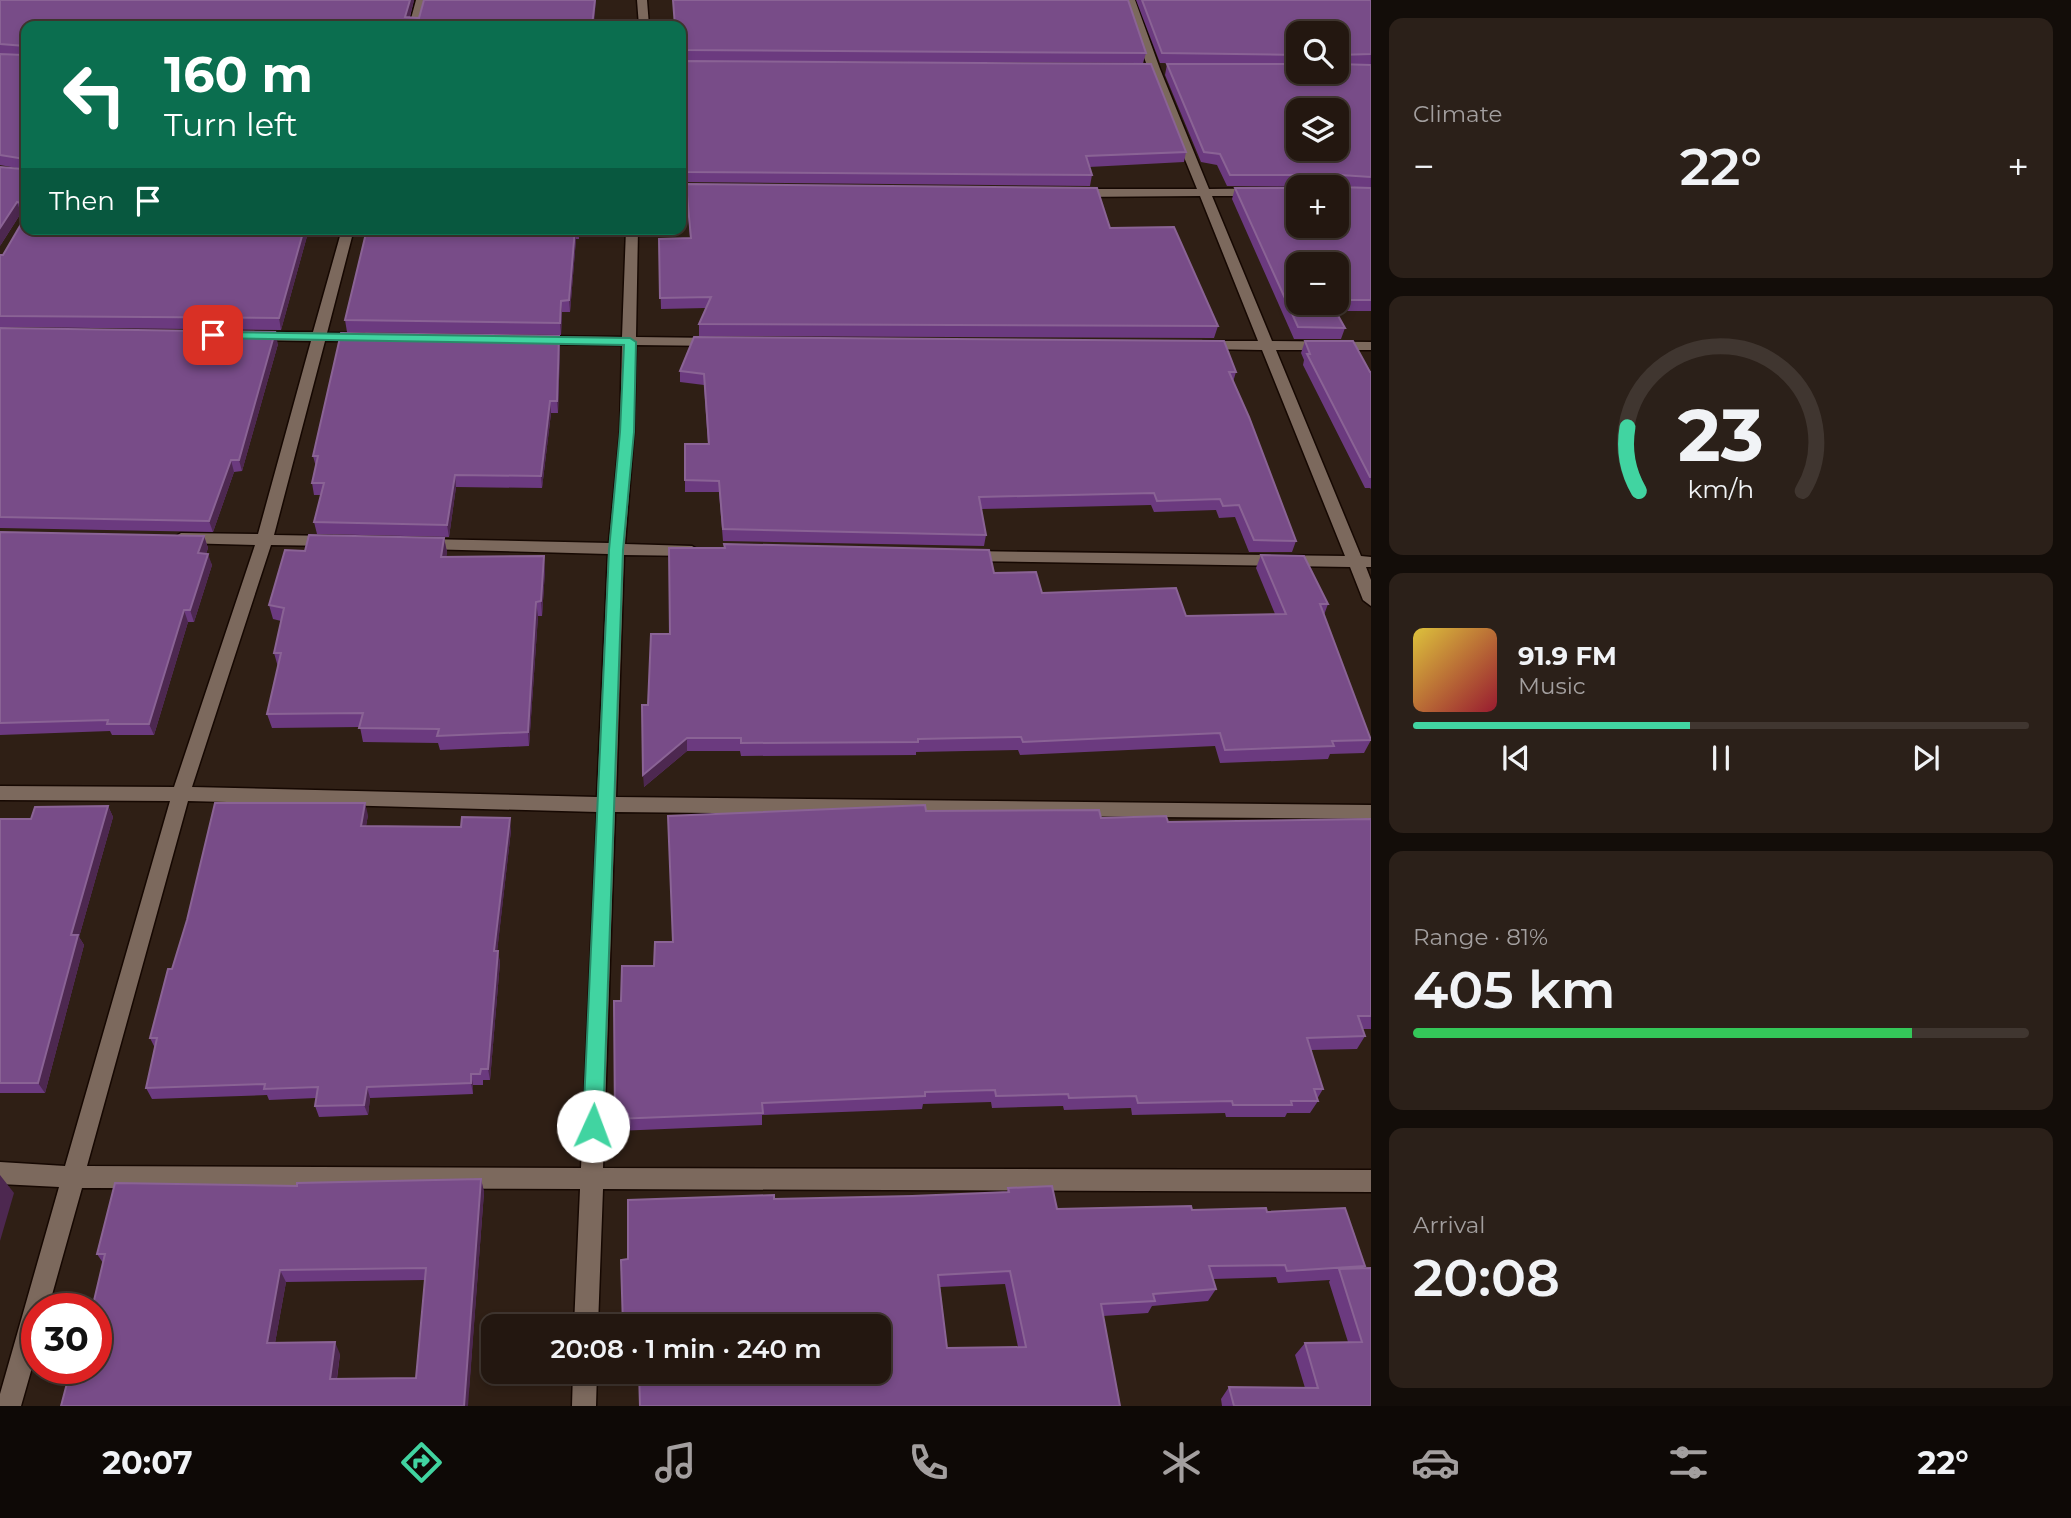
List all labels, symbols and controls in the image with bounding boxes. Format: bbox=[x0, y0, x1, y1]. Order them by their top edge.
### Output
map controls bbox=[1286, 21, 1349, 315]
button: search bbox=[1286, 21, 1349, 84]
text: 160 m bbox=[164, 45, 313, 104]
icon: left bbox=[49, 49, 140, 140]
button: layers bbox=[1286, 98, 1349, 161]
text: Climate bbox=[1413, 100, 1502, 128]
text: Turn left bbox=[164, 105, 298, 144]
text: 22° bbox=[1680, 135, 1762, 198]
text: − bbox=[1413, 143, 1435, 190]
text: + bbox=[2007, 143, 2029, 190]
button: + bbox=[1286, 175, 1349, 238]
icon: arrive bbox=[129, 182, 167, 220]
text: Then bbox=[49, 185, 115, 217]
button: − bbox=[1286, 252, 1349, 315]
pin bbox=[183, 305, 243, 365]
icon: arrive bbox=[194, 316, 232, 354]
text: 23 bbox=[1678, 392, 1764, 480]
text: km/h bbox=[1688, 474, 1754, 504]
text: 91.9 FM bbox=[1518, 640, 1617, 672]
text: Music bbox=[1518, 672, 1586, 700]
icon: previous bbox=[1497, 739, 1535, 777]
icon: pause bbox=[1702, 739, 1740, 777]
icon: next bbox=[1907, 739, 1945, 777]
text: Range · 81% bbox=[1413, 923, 1548, 951]
text: 405 km bbox=[1413, 958, 1616, 1021]
position arrow bbox=[556, 1089, 630, 1163]
text: Arrival bbox=[1413, 1211, 1486, 1239]
text: 20:08 bbox=[1413, 1246, 1560, 1309]
speed limit sign: 30 bbox=[21, 1293, 112, 1384]
text: 20:08 · 1 min · 240 m bbox=[550, 1333, 822, 1365]
icon: directions bbox=[397, 1438, 446, 1487]
icon: music bbox=[651, 1438, 700, 1487]
icon: phone bbox=[904, 1438, 953, 1487]
icon: climate bbox=[1157, 1438, 1206, 1487]
icon: car bbox=[1411, 1438, 1460, 1487]
icon: filters bbox=[1664, 1438, 1713, 1487]
text: 20:07 bbox=[102, 1443, 193, 1482]
text: 22° bbox=[1918, 1443, 1969, 1482]

